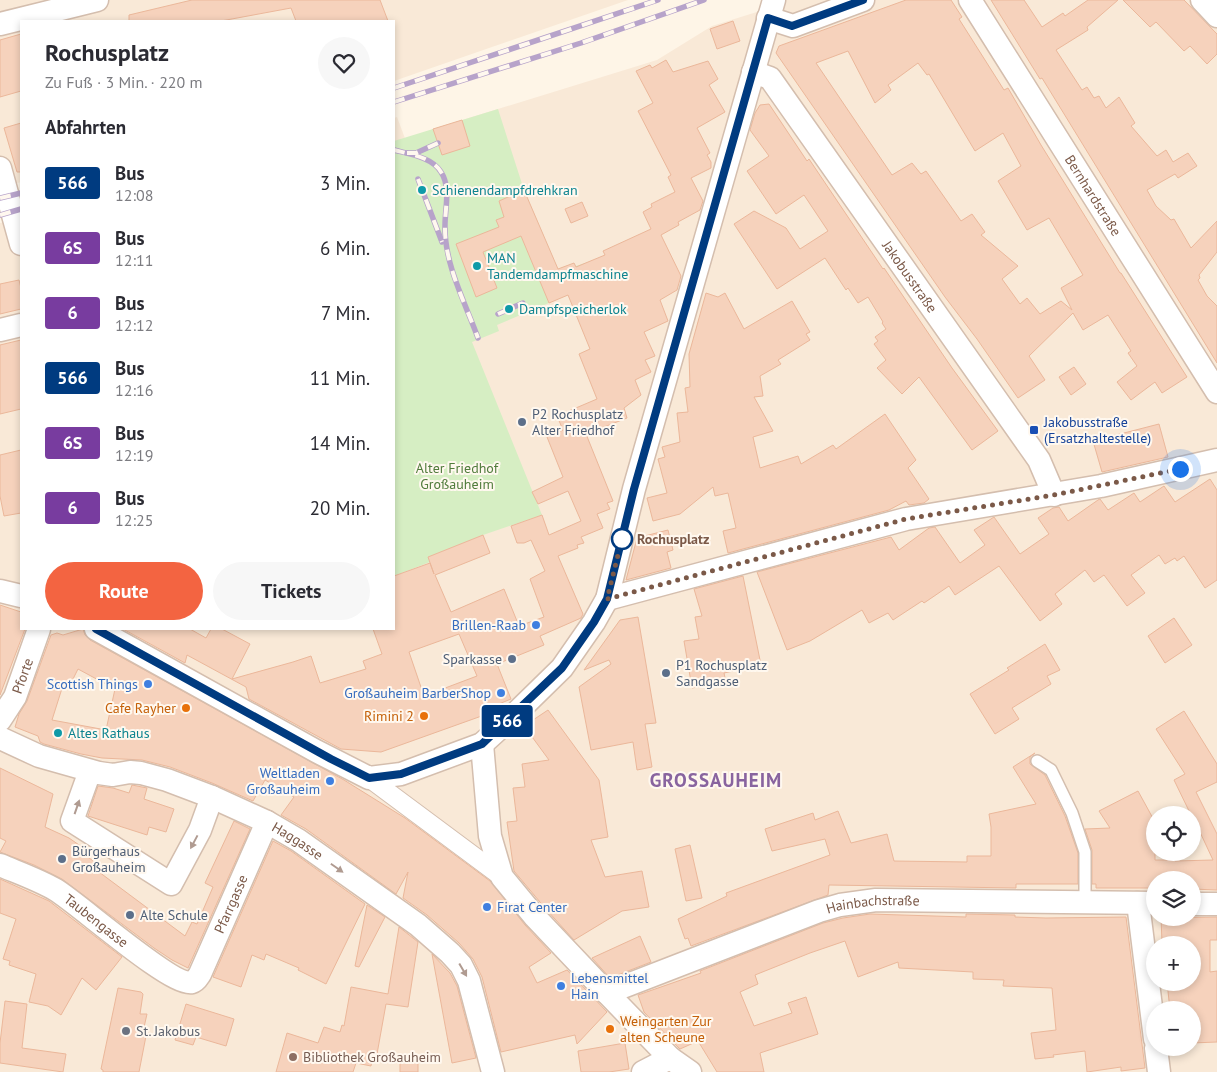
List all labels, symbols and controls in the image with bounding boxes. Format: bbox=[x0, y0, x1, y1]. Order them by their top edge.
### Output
text: Rochusplatz bbox=[45, 37, 169, 68]
button: heart bbox=[318, 37, 370, 89]
text: Zu Fuß · 3 Min. · 220 m bbox=[45, 72, 203, 92]
text: Abfahrten bbox=[45, 115, 126, 139]
street label: Bernhardstraße bbox=[1061, 152, 1125, 239]
text: Bus bbox=[115, 161, 144, 185]
text: 566 bbox=[57, 171, 88, 194]
text: 3 Min. bbox=[320, 171, 370, 195]
place label: Schienendampfdrehkran bbox=[432, 181, 578, 199]
marker: Schienendampfdrehkran bbox=[416, 184, 428, 196]
text: 12:08 bbox=[115, 185, 153, 205]
text: Bus bbox=[115, 226, 144, 250]
text: 6S bbox=[63, 236, 82, 259]
text: 6 Min. bbox=[320, 236, 370, 260]
street label: Jakobusstraße bbox=[878, 236, 941, 316]
place label: MAN Tandemdampfmaschine bbox=[487, 249, 628, 283]
text: 12:11 bbox=[115, 250, 153, 270]
marker: MAN Tandemdampfmaschine bbox=[471, 260, 483, 272]
text: Bus bbox=[115, 291, 144, 315]
place label: Dampfspeicherlok bbox=[519, 300, 627, 318]
text: 6 bbox=[67, 301, 78, 324]
text: 7 Min. bbox=[321, 301, 370, 325]
marker: Dampfspeicherlok bbox=[503, 303, 515, 315]
text: 12:12 bbox=[115, 315, 153, 335]
text: Bus bbox=[115, 356, 144, 380]
text: 566 bbox=[57, 366, 88, 389]
text: 11 Min. bbox=[310, 366, 370, 390]
text: 12:16 bbox=[115, 380, 153, 400]
place label: P2 Rochusplatz Alter Friedhof bbox=[532, 405, 623, 439]
place label: Jakobusstraße (Ersatzhaltestelle) bbox=[1043, 413, 1151, 447]
marker: P2 Rochusplatz Alter Friedhof bbox=[516, 416, 528, 428]
text: Bus bbox=[115, 421, 144, 445]
marker: Jakobusstraße (Ersatzhaltestelle) bbox=[1028, 424, 1040, 436]
text: 6S bbox=[63, 431, 82, 454]
text: 14 Min. bbox=[310, 431, 370, 455]
text: 12:19 bbox=[115, 445, 153, 465]
your location bbox=[1168, 457, 1193, 482]
park label: Alter Friedhof Großauheim bbox=[416, 459, 499, 493]
text: Bus bbox=[115, 486, 144, 510]
text: 6 bbox=[67, 496, 78, 519]
text: 20 Min. bbox=[310, 496, 370, 520]
text: 12:25 bbox=[115, 510, 153, 530]
marker: Rochusplatz bbox=[611, 528, 633, 550]
place label: Rochusplatz bbox=[637, 530, 709, 548]
button: Route bbox=[45, 562, 203, 620]
button: Tickets bbox=[213, 562, 370, 620]
place label: Brillen-Raab bbox=[452, 616, 526, 634]
marker: Brillen-Raab bbox=[530, 619, 542, 631]
place label: Sparkasse bbox=[443, 650, 502, 668]
marker: Sparkasse bbox=[506, 653, 518, 665]
street label: Pforte bbox=[8, 656, 37, 696]
place label: P1 Rochusplatz Sandgasse bbox=[676, 656, 767, 690]
marker: P1 Rochusplatz Sandgasse bbox=[660, 667, 672, 679]
place label: Scottish Things bbox=[47, 675, 138, 693]
marker: Scottish Things bbox=[142, 678, 154, 690]
place label: Großauheim BarberShop bbox=[344, 684, 491, 702]
marker: Großauheim BarberShop bbox=[495, 687, 507, 699]
place label: Cafe Rayher bbox=[105, 699, 176, 717]
marker: Cafe Rayher bbox=[180, 702, 192, 714]
line badge: 566 bbox=[478, 705, 536, 737]
place label: Rimini 2 bbox=[364, 707, 414, 725]
text: 566 bbox=[492, 709, 522, 732]
marker: Rimini 2 bbox=[418, 710, 430, 722]
place label: Altes Rathaus bbox=[68, 724, 150, 742]
marker: Altes Rathaus bbox=[52, 727, 64, 739]
place label: Weltladen Großauheim bbox=[247, 764, 320, 798]
district label: GROSSAUHEIM bbox=[650, 768, 782, 792]
marker: Weltladen Großauheim bbox=[324, 775, 336, 787]
one-way arrow bbox=[73, 799, 81, 814]
map controls bbox=[1146, 806, 1201, 1056]
button: locate bbox=[1146, 806, 1201, 861]
street label: Haggasse bbox=[269, 818, 327, 864]
one-way arrow bbox=[189, 835, 198, 848]
place label: Bürgerhaus Großauheim bbox=[72, 842, 146, 876]
marker: Bürgerhaus Großauheim bbox=[56, 853, 68, 865]
one-way arrow bbox=[330, 863, 344, 873]
button: layers bbox=[1146, 871, 1201, 926]
street label: Pfarrgasse bbox=[210, 872, 252, 936]
street label: Taubengasse bbox=[61, 890, 132, 951]
street label: Hainbachstraße bbox=[824, 891, 920, 918]
place label: Firat Center bbox=[497, 898, 567, 916]
marker: Firat Center bbox=[481, 901, 493, 913]
place label: Alte Schule bbox=[140, 906, 208, 924]
marker: Alte Schule bbox=[124, 909, 136, 921]
button: + bbox=[1146, 936, 1201, 991]
one-way arrow bbox=[458, 963, 467, 976]
place label: Lebensmittel Hain bbox=[571, 969, 648, 1003]
marker: Lebensmittel Hain bbox=[555, 980, 567, 992]
button: − bbox=[1146, 1001, 1201, 1056]
place label: Weingarten Zur alten Scheune bbox=[620, 1012, 712, 1046]
place label: St. Jakobus bbox=[136, 1022, 200, 1040]
marker: Weingarten Zur alten Scheune bbox=[604, 1023, 616, 1035]
marker: St. Jakobus bbox=[120, 1025, 132, 1037]
place label: Bibliothek Großauheim bbox=[303, 1048, 441, 1066]
marker: Bibliothek Großauheim bbox=[287, 1051, 299, 1063]

